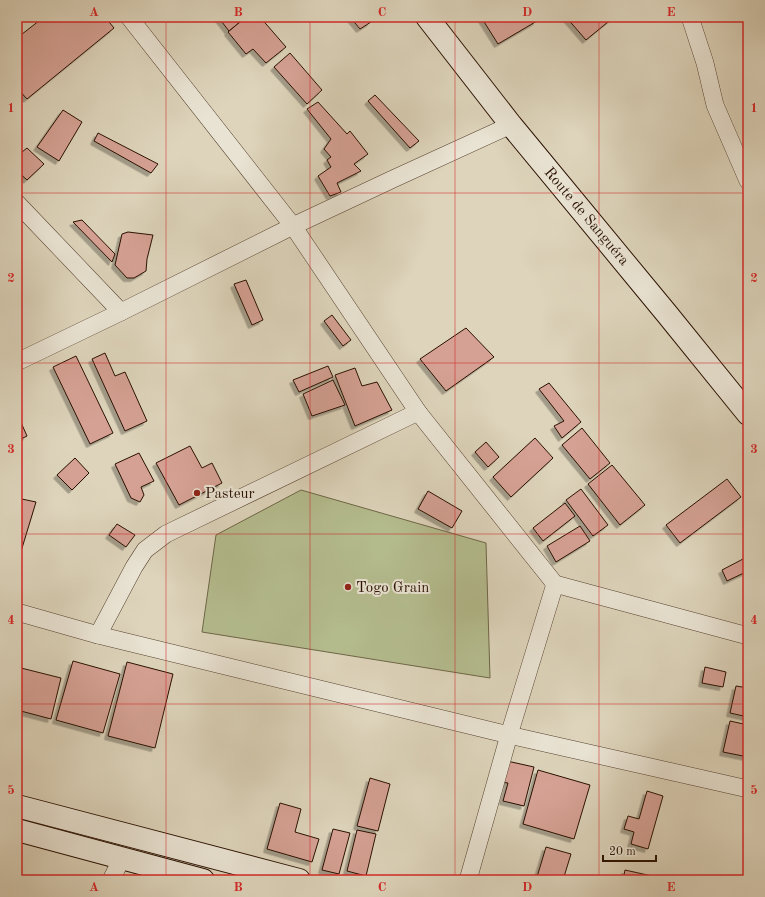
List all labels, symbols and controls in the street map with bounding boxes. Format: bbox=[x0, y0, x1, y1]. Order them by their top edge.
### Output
text: A bbox=[89, 6, 99, 19]
text: B bbox=[233, 6, 243, 19]
text: C bbox=[378, 6, 386, 19]
text: D bbox=[522, 6, 532, 19]
text: E bbox=[667, 6, 676, 19]
text: 1 bbox=[7, 102, 15, 115]
text: 1 bbox=[750, 102, 758, 115]
street label: Route de Sanguéra bbox=[541, 165, 631, 269]
text: 2 bbox=[7, 272, 15, 285]
text: 2 bbox=[750, 272, 758, 285]
text: 3 bbox=[7, 443, 15, 456]
text: 3 bbox=[750, 443, 758, 456]
place label: Pasteur bbox=[205, 487, 255, 502]
marker: Pasteur bbox=[192, 488, 202, 498]
place label: Togo Grain bbox=[356, 581, 429, 596]
marker: Togo Grain bbox=[343, 582, 353, 592]
text: 4 bbox=[7, 614, 15, 627]
text: 4 bbox=[750, 614, 758, 627]
text: 5 bbox=[7, 784, 15, 797]
text: 5 bbox=[750, 784, 758, 797]
scale bar bbox=[603, 837, 656, 863]
text: 20 m bbox=[609, 846, 636, 858]
text: A bbox=[89, 881, 99, 894]
text: B bbox=[233, 881, 243, 894]
text: C bbox=[378, 881, 386, 894]
text: D bbox=[522, 881, 532, 894]
text: E bbox=[667, 881, 676, 894]

